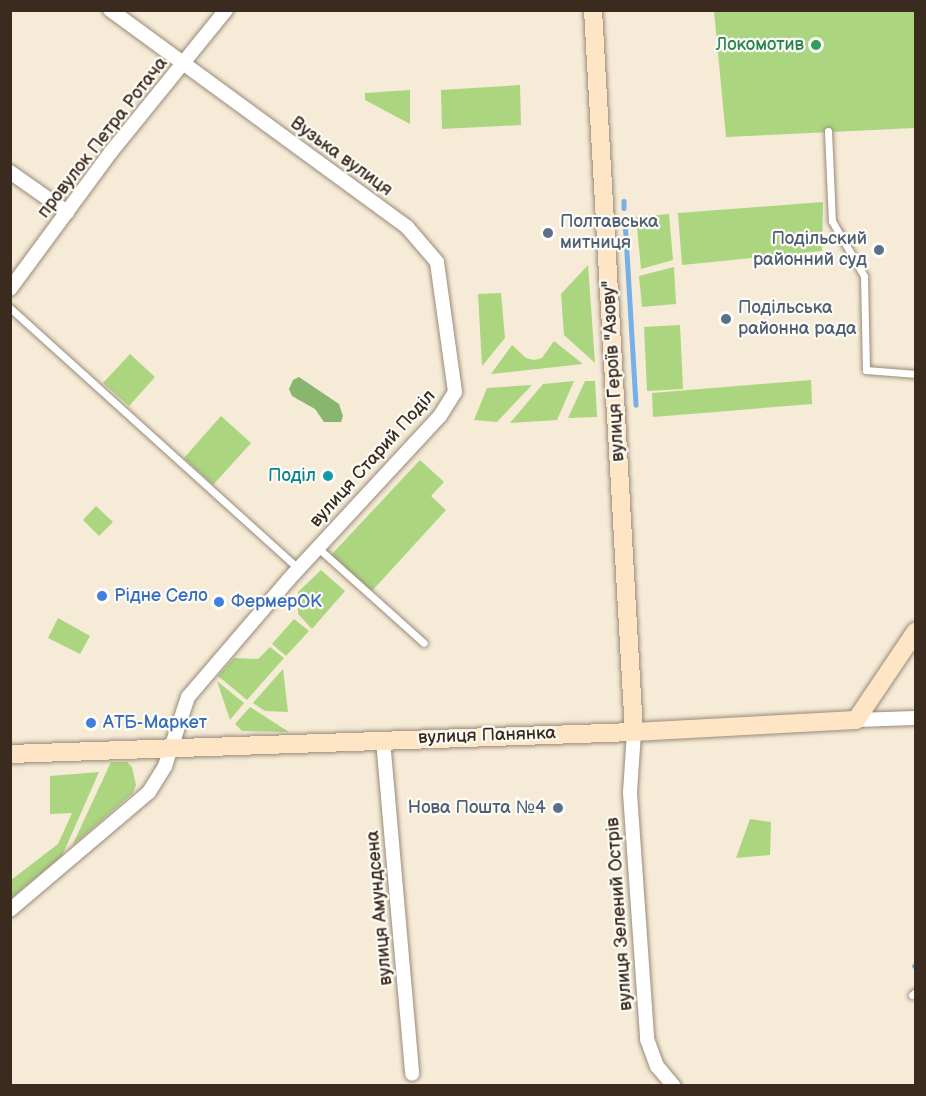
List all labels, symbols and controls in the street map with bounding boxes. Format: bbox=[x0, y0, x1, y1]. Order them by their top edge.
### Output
place label: Локомотив bbox=[716, 34, 804, 56]
marker: Локомотив bbox=[809, 38, 823, 52]
street label: провулок Петра Ротача bbox=[33, 53, 173, 223]
street label: Вузька вулиця bbox=[286, 113, 396, 201]
place label: Полтавська митниця bbox=[560, 212, 659, 254]
marker: Полтавська митниця bbox=[541, 226, 555, 240]
place label: Подільский районний суд bbox=[753, 229, 867, 272]
marker: Подільский районний суд bbox=[872, 243, 886, 257]
street label: вулиця Героїв "Азову" bbox=[598, 280, 630, 462]
place label: Подільська районна рада bbox=[738, 298, 857, 340]
marker: Подільська районна рада bbox=[719, 312, 733, 326]
street label: вулиця Старий Поділ bbox=[306, 386, 440, 532]
place label: Поділ bbox=[268, 465, 316, 487]
marker: Поділ bbox=[321, 469, 335, 483]
place label: Рідне Село bbox=[114, 585, 208, 607]
marker: Рідне Село bbox=[95, 589, 109, 603]
place label: ФермерОК bbox=[231, 591, 322, 613]
marker: ФермерОК bbox=[212, 595, 226, 609]
place label: АТБ-Маркет bbox=[103, 712, 207, 734]
marker: АТБ-Маркет bbox=[84, 716, 98, 730]
street label: вулиця Панянка bbox=[418, 723, 556, 749]
place label: Нова Пошта №4 bbox=[408, 797, 546, 819]
marker: Нова Пошта №4 bbox=[551, 801, 565, 815]
street label: вулиця Зелений Острів bbox=[602, 817, 638, 1011]
street label: вулиця Амундсена bbox=[362, 830, 398, 986]

